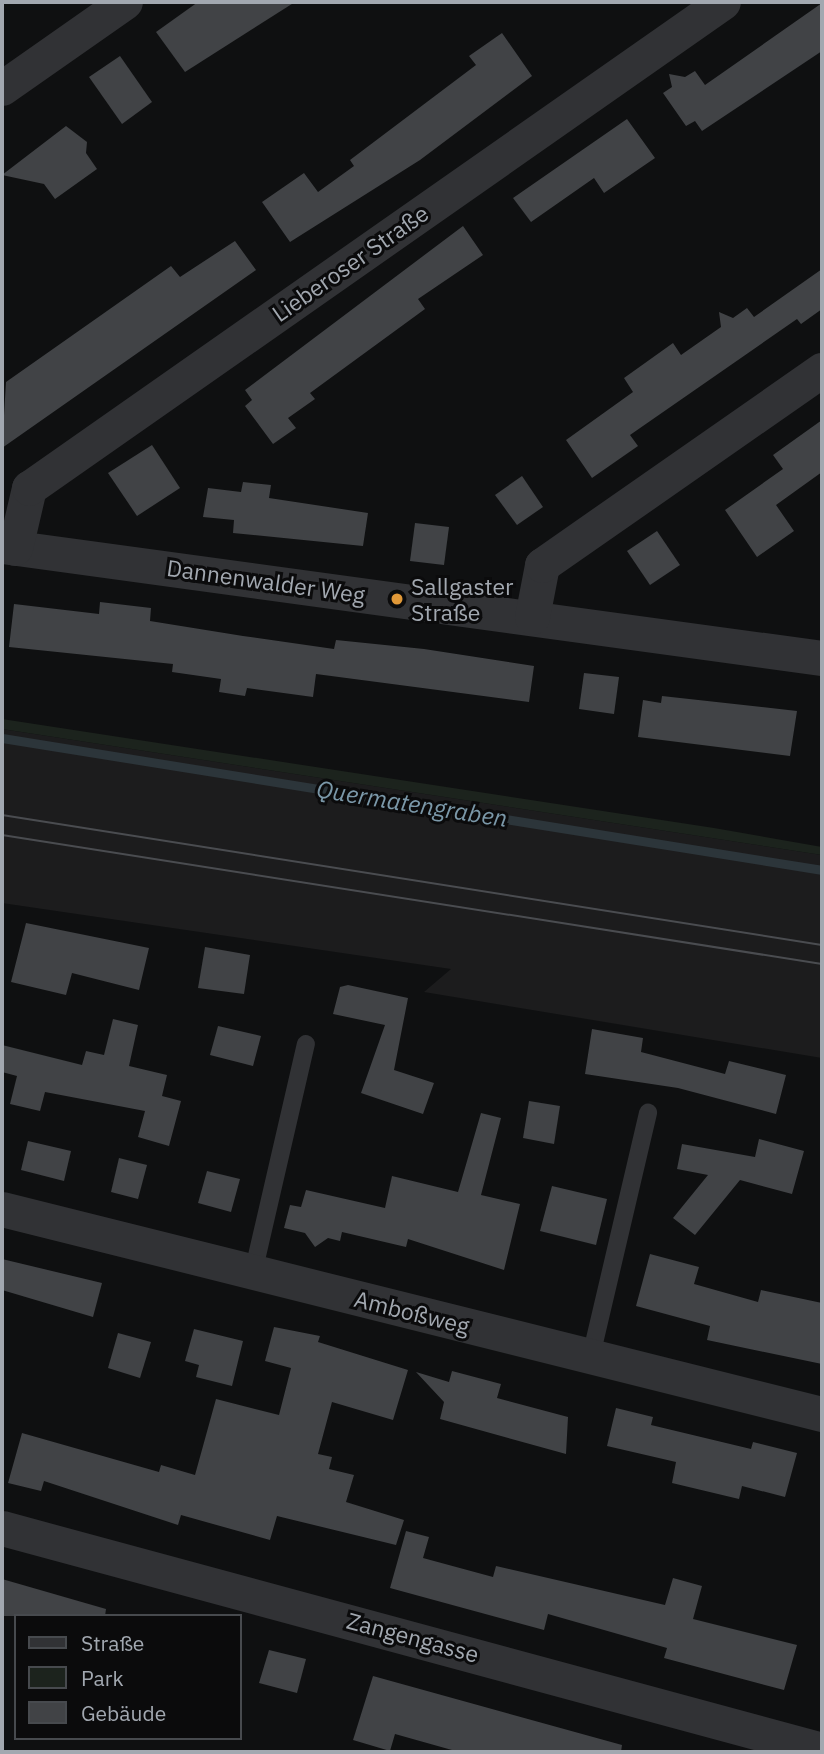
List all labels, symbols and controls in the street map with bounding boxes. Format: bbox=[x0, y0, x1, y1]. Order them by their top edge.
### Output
street label: Lieberoser Straße bbox=[267, 199, 433, 327]
street label: Dannenwalder Weg bbox=[165, 553, 367, 609]
place label: Sallgaster Straße bbox=[411, 572, 513, 626]
marker: Sallgaster Straße bbox=[389, 591, 405, 607]
water label: Quermatengraben bbox=[315, 775, 509, 833]
street label: Amboßweg bbox=[351, 1284, 473, 1340]
street label: Zangengasse bbox=[344, 1606, 482, 1668]
legend bbox=[14, 1614, 242, 1740]
text: Straße bbox=[81, 1629, 144, 1657]
text: Park bbox=[81, 1664, 124, 1692]
text: Gebäude bbox=[81, 1699, 166, 1727]

